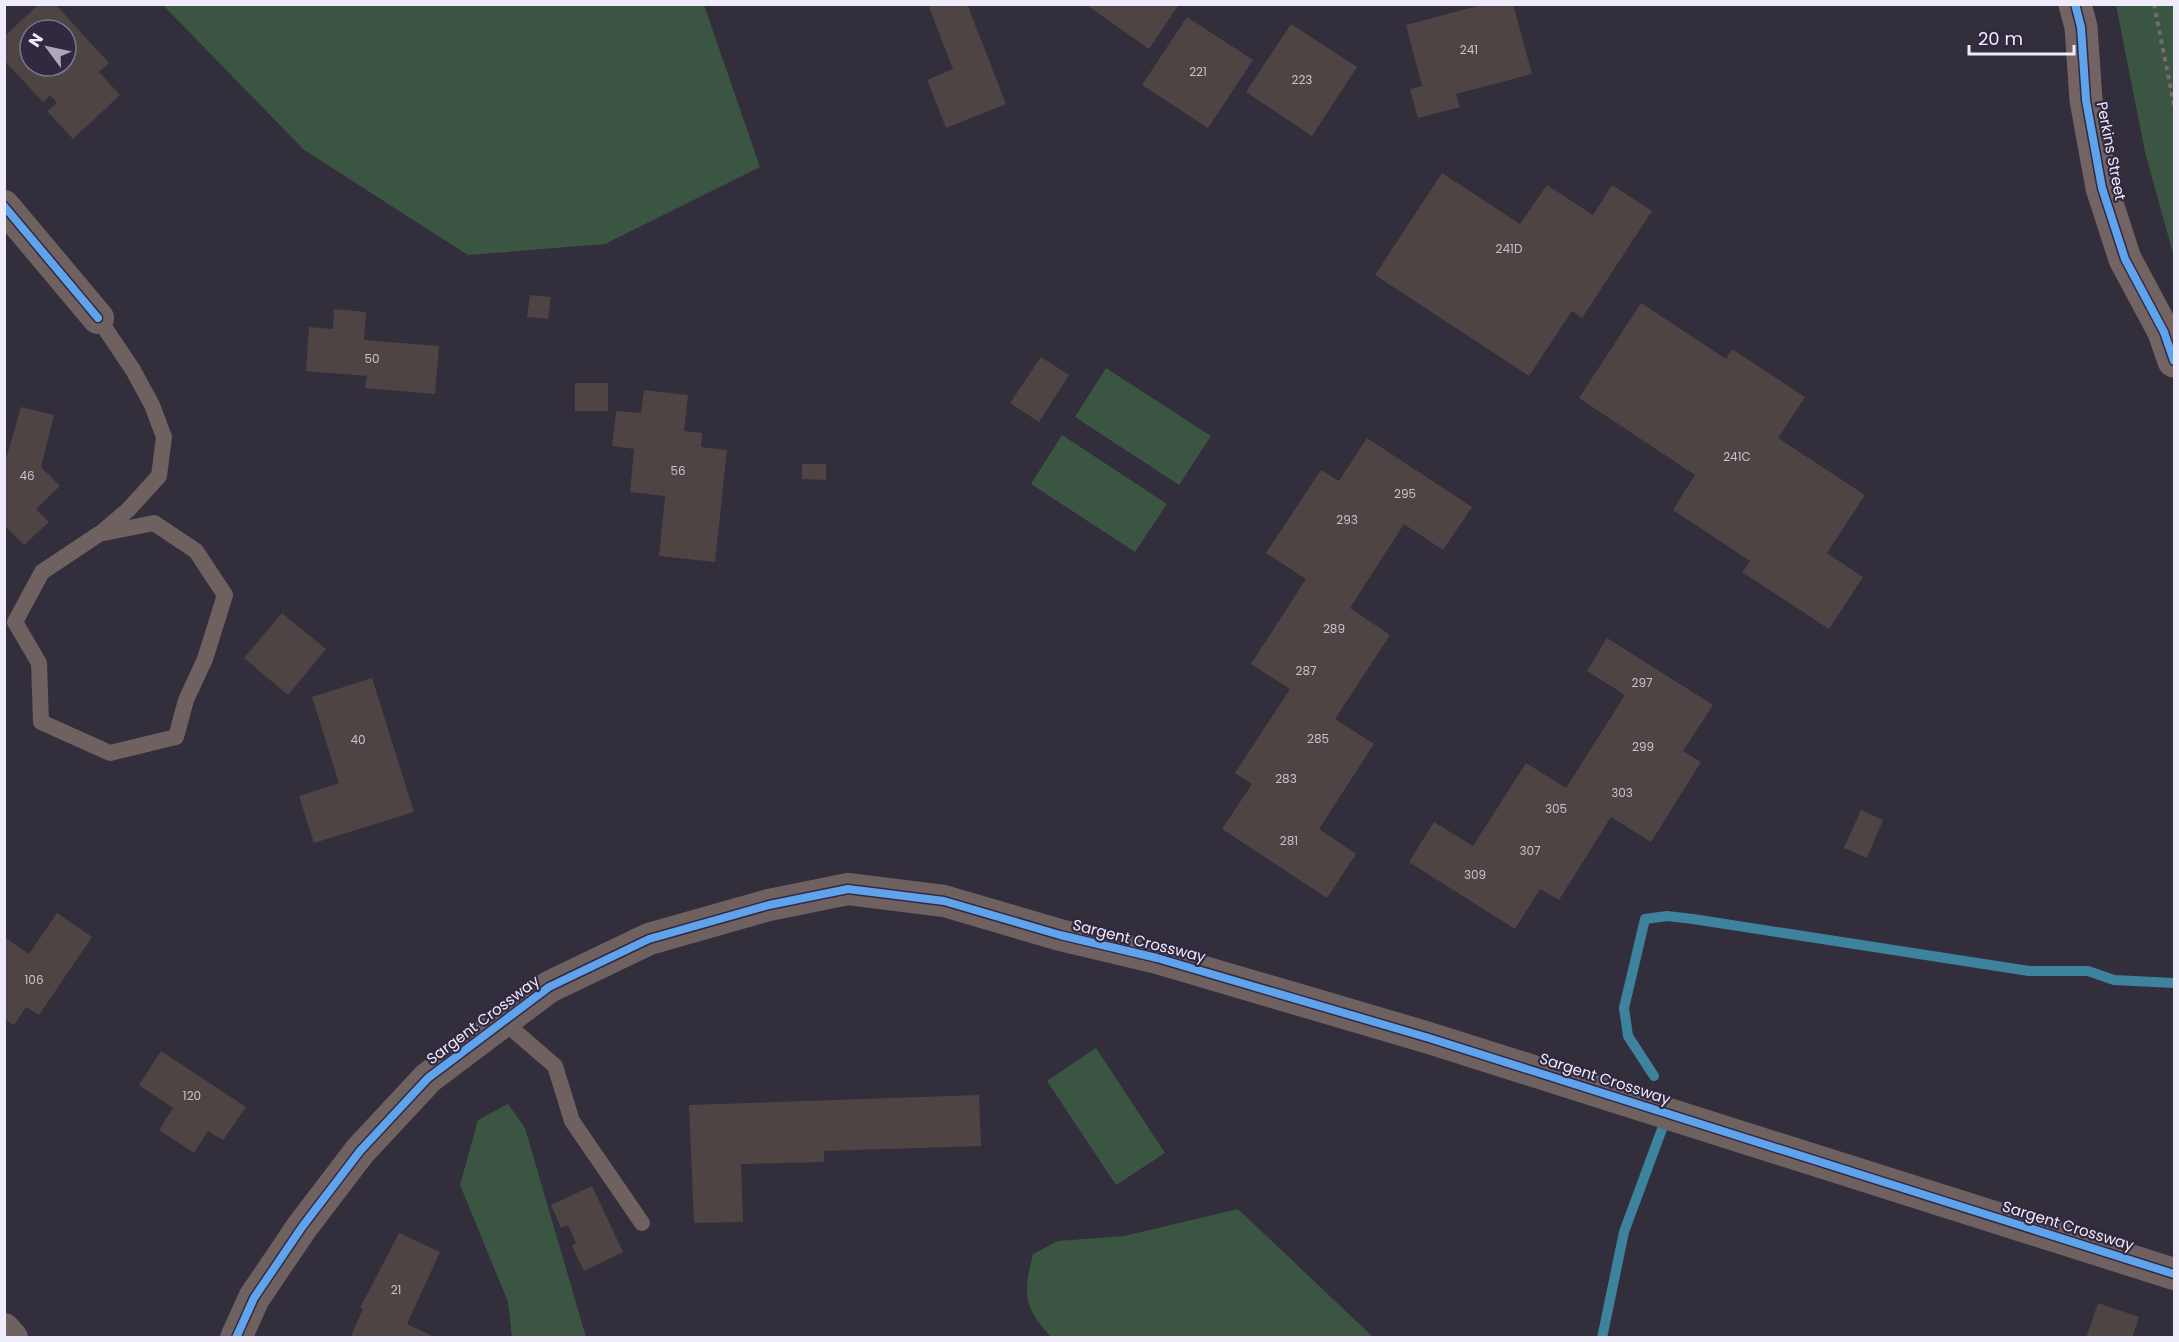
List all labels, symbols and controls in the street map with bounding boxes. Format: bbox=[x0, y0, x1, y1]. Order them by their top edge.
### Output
north arrow bbox=[18, 18, 78, 78]
scale bar bbox=[1969, 18, 2074, 56]
text: 20 m bbox=[1978, 26, 2023, 51]
text: N bbox=[23, 29, 49, 51]
house number: 241 bbox=[1460, 41, 1478, 58]
house number: 221 bbox=[1189, 63, 1207, 80]
house number: 223 bbox=[1292, 71, 1312, 88]
street label: Perkins Street bbox=[2092, 100, 2131, 202]
house number: 241D bbox=[1496, 240, 1522, 257]
house number: 50 bbox=[364, 350, 380, 367]
house number: 241C bbox=[1723, 448, 1751, 465]
house number: 56 bbox=[670, 462, 686, 479]
house number: 46 bbox=[19, 467, 35, 484]
house number: 295 bbox=[1394, 485, 1416, 502]
house number: 293 bbox=[1336, 511, 1358, 528]
house number: 289 bbox=[1323, 620, 1345, 637]
house number: 287 bbox=[1295, 662, 1317, 679]
house number: 297 bbox=[1631, 674, 1653, 691]
house number: 285 bbox=[1307, 730, 1329, 747]
house number: 40 bbox=[350, 731, 366, 748]
house number: 299 bbox=[1632, 738, 1654, 755]
house number: 283 bbox=[1275, 770, 1297, 787]
house number: 303 bbox=[1611, 784, 1633, 801]
house number: 305 bbox=[1545, 800, 1567, 817]
house number: 281 bbox=[1280, 832, 1298, 849]
house number: 307 bbox=[1519, 842, 1541, 859]
house number: 309 bbox=[1464, 866, 1486, 883]
street label: Sargent Crossway bbox=[1070, 914, 1208, 967]
street label: Sargent Crossway bbox=[422, 970, 544, 1069]
house number: 106 bbox=[25, 971, 44, 988]
street label: Sargent Crossway bbox=[1537, 1047, 1674, 1110]
house number: 120 bbox=[183, 1087, 201, 1104]
street label: Sargent Crossway bbox=[2000, 1196, 2137, 1256]
house number: 21 bbox=[391, 1281, 401, 1298]

